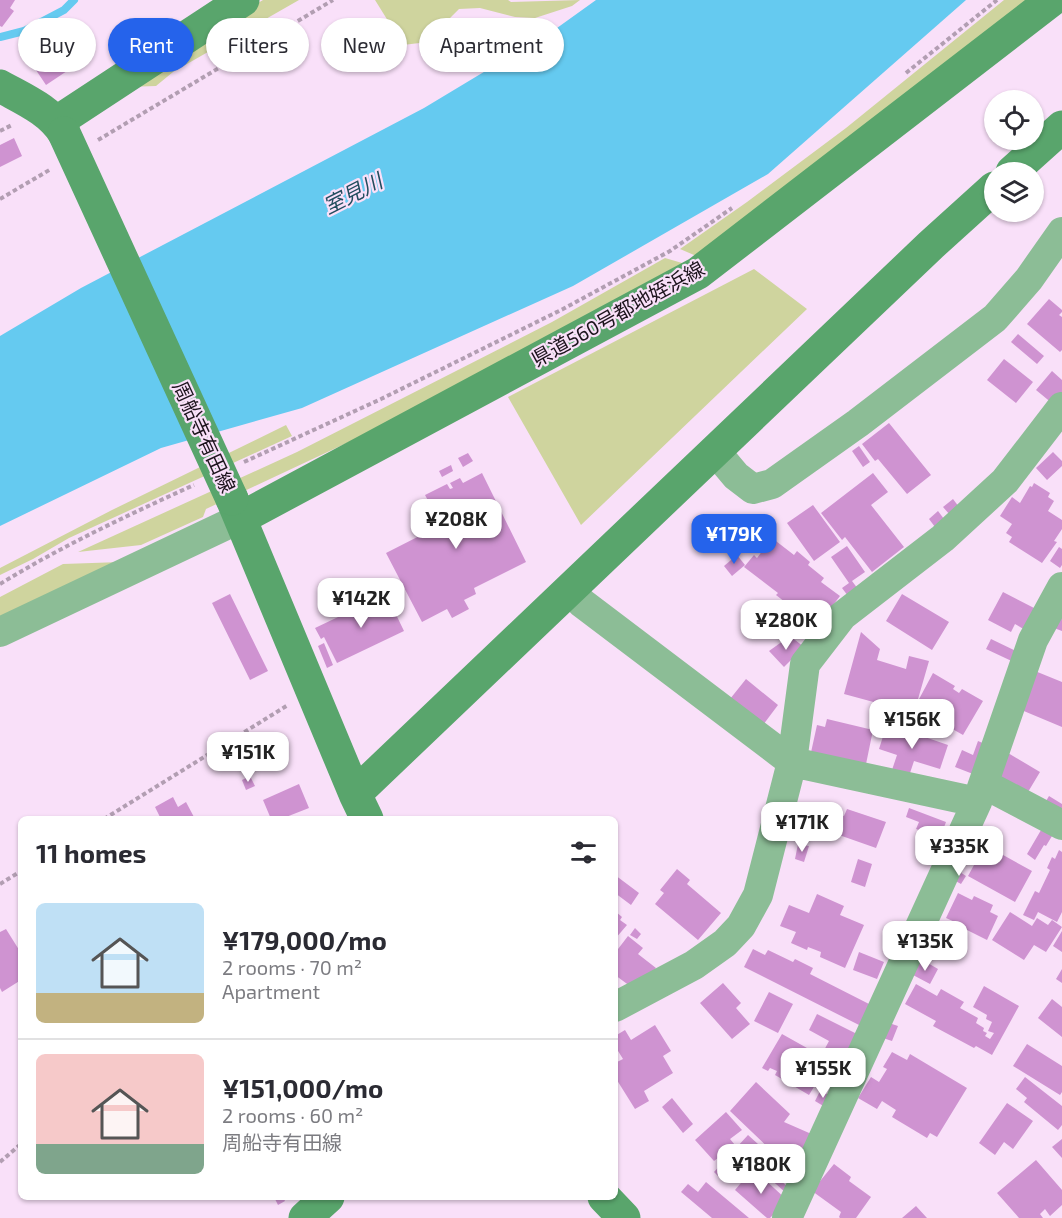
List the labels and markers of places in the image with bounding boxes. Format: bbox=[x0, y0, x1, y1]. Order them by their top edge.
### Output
pin: ¥208K bbox=[414, 499, 498, 550]
pin: ¥179K bbox=[692, 514, 776, 565]
pin: ¥142K bbox=[319, 578, 403, 629]
pin: ¥280K bbox=[744, 600, 828, 651]
pin: ¥156K bbox=[870, 699, 954, 750]
pin: ¥151K bbox=[206, 732, 290, 783]
pin: ¥171K bbox=[760, 802, 844, 853]
pin: ¥335K bbox=[917, 826, 1001, 877]
pin: ¥135K bbox=[883, 921, 967, 972]
pin: ¥155K bbox=[781, 1048, 865, 1099]
pin: ¥180K bbox=[719, 1144, 803, 1195]

